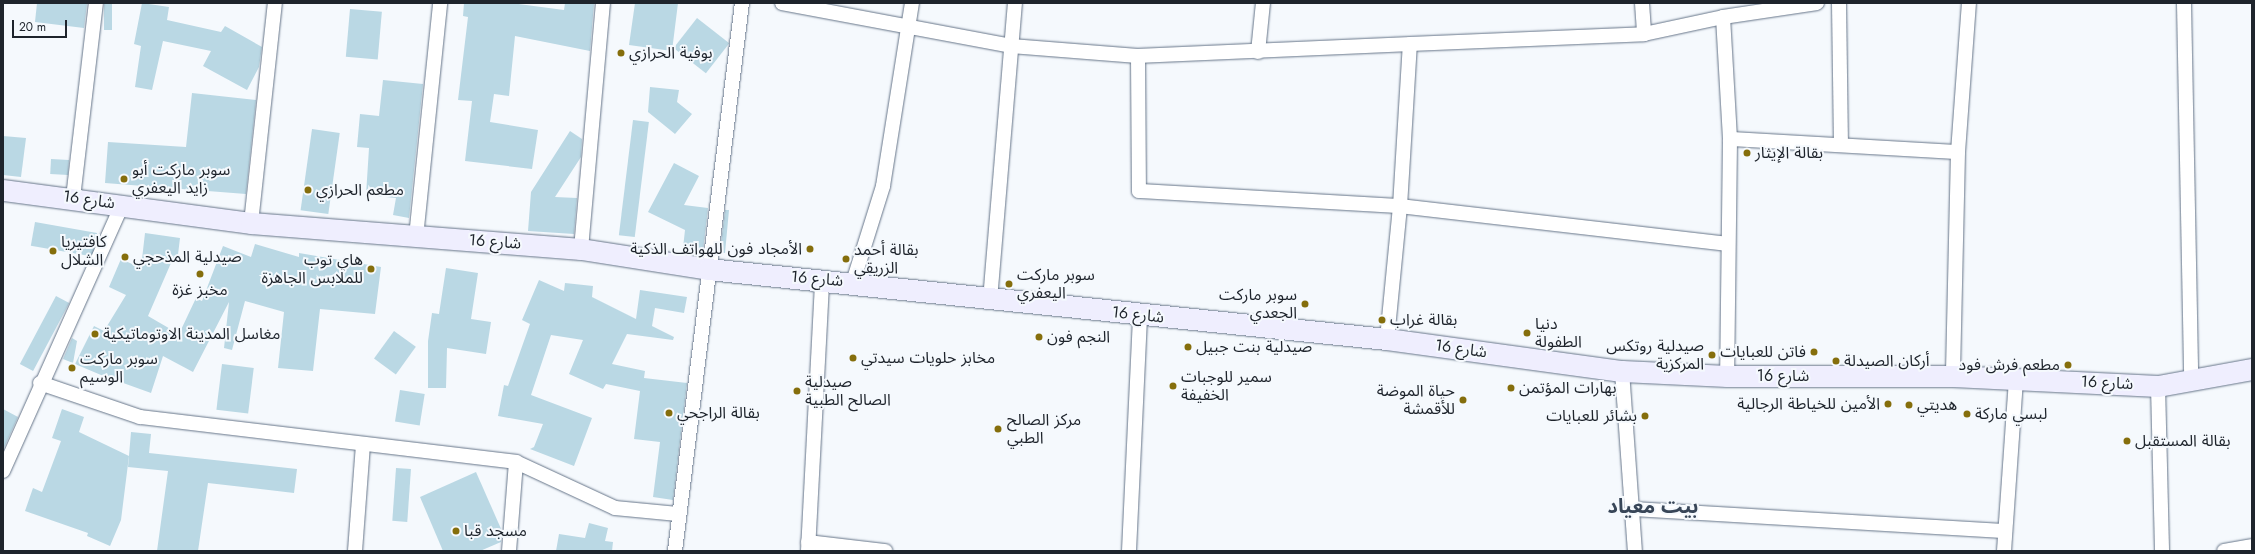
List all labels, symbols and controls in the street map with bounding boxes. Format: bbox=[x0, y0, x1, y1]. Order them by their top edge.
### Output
scale bar bbox=[14, 12, 69, 38]
text: 20 m bbox=[19, 18, 46, 36]
place label: بوفية الحرازي bbox=[629, 43, 712, 63]
marker: بوفية الحرازي bbox=[616, 48, 626, 58]
place label: بقالة الإيثار bbox=[1755, 143, 1823, 163]
marker: بقالة الإيثار bbox=[1742, 148, 1752, 158]
place label: سوبر ماركت أبو زايد اليعفري bbox=[132, 160, 230, 198]
marker: سوبر ماركت أبو زايد اليعفري bbox=[119, 174, 129, 184]
place label: مطعم الحرازي bbox=[316, 180, 404, 200]
marker: مطعم الحرازي bbox=[303, 185, 313, 195]
street label: شارع 16 bbox=[62, 187, 116, 213]
street label: شارع 16 bbox=[468, 231, 522, 253]
place label: كافتيريا الشلال bbox=[61, 232, 107, 270]
place label: الأمجاد فون للهواتف الذكية bbox=[630, 239, 802, 259]
place label: بقالة أحمد الزريقي bbox=[854, 240, 919, 278]
marker: الأمجاد فون للهواتف الذكية bbox=[805, 244, 815, 254]
marker: كافتيريا الشلال bbox=[48, 246, 58, 256]
place label: صيدلية المذحجي bbox=[133, 247, 242, 267]
place label: هاي توب للملابس الجاهزة bbox=[262, 250, 363, 288]
marker: صيدلية المذحجي bbox=[120, 252, 130, 262]
marker: بقالة أحمد الزريقي bbox=[841, 254, 851, 264]
marker: هاي توب للملابس الجاهزة bbox=[366, 264, 376, 274]
place label: سوبر ماركت اليعفري bbox=[1017, 265, 1095, 303]
street label: شارع 16 bbox=[790, 267, 844, 291]
marker: مخبز غزة bbox=[195, 269, 205, 279]
marker: سوبر ماركت اليعفري bbox=[1004, 279, 1014, 289]
place label: مخبز غزة bbox=[172, 280, 228, 300]
place label: سوبر ماركت الجعدي bbox=[1219, 285, 1297, 323]
marker: سوبر ماركت الجعدي bbox=[1300, 299, 1310, 309]
street label: شارع 16 bbox=[1111, 303, 1165, 327]
place label: بقالة غراب bbox=[1390, 310, 1457, 330]
place label: دنيا الطفولة bbox=[1535, 314, 1582, 352]
marker: بقالة غراب bbox=[1377, 315, 1387, 325]
place label: مغاسل المدينة الاوتوماتيكية bbox=[103, 324, 280, 344]
place label: النجم فون bbox=[1047, 327, 1110, 347]
marker: دنيا الطفولة bbox=[1522, 328, 1532, 338]
marker: مغاسل المدينة الاوتوماتيكية bbox=[90, 329, 100, 339]
marker: النجم فون bbox=[1034, 332, 1044, 342]
street label: شارع 16 bbox=[1434, 336, 1488, 362]
place label: صيدلية روتكس المركزية bbox=[1606, 336, 1704, 374]
place label: صيدلية بنت جبيل bbox=[1196, 337, 1312, 357]
marker: صيدلية بنت جبيل bbox=[1183, 342, 1193, 352]
place label: فاتن للعبايات bbox=[1720, 342, 1806, 362]
marker: فاتن للعبايات bbox=[1809, 347, 1819, 357]
place label: مخابز حلويات سيدتي bbox=[861, 348, 995, 368]
place label: سوبر ماركت الوسيم bbox=[80, 349, 158, 387]
marker: صيدلية روتكس المركزية bbox=[1707, 350, 1717, 360]
place label: أركان الصيدلة bbox=[1844, 351, 1930, 371]
marker: مخابز حلويات سيدتي bbox=[848, 353, 858, 363]
place label: مطعم فرش فود bbox=[1959, 355, 2060, 375]
marker: أركان الصيدلة bbox=[1831, 356, 1841, 366]
marker: مطعم فرش فود bbox=[2063, 360, 2073, 370]
marker: سوبر ماركت الوسيم bbox=[67, 363, 77, 373]
street label: شارع 16 bbox=[1757, 366, 1809, 386]
place label: سمير للوجبات الخفيفة bbox=[1181, 367, 1272, 405]
place label: صيدلية الصالح الطبية bbox=[805, 372, 891, 410]
street label: شارع 16 bbox=[2080, 372, 2134, 394]
place label: بهارات المؤتمن bbox=[1519, 378, 1617, 398]
marker: سمير للوجبات الخفيفة bbox=[1168, 381, 1178, 391]
place label: حياة الموضة للأقمشة bbox=[1377, 381, 1455, 419]
marker: بهارات المؤتمن bbox=[1506, 383, 1516, 393]
marker: صيدلية الصالح الطبية bbox=[792, 386, 802, 396]
place label: الأمين للخياطة الرجالية bbox=[1737, 394, 1880, 414]
marker: حياة الموضة للأقمشة bbox=[1458, 395, 1468, 405]
place label: هديتي bbox=[1917, 395, 1957, 415]
marker: الأمين للخياطة الرجالية bbox=[1883, 399, 1893, 409]
marker: هديتي bbox=[1904, 400, 1914, 410]
place label: بقالة الراجحي bbox=[677, 403, 760, 423]
place label: لبسي ماركة bbox=[1975, 404, 2047, 424]
place label: بشائر للعبايات bbox=[1546, 406, 1637, 426]
marker: بقالة الراجحي bbox=[664, 408, 674, 418]
marker: لبسي ماركة bbox=[1962, 409, 1972, 419]
place label: مركز الصالح الطبي bbox=[1007, 410, 1081, 448]
marker: بشائر للعبايات bbox=[1640, 411, 1650, 421]
marker: مركز الصالح الطبي bbox=[992, 423, 1004, 435]
place label: بقالة المستقبل bbox=[2135, 431, 2230, 451]
marker: بقالة المستقبل bbox=[2122, 436, 2132, 446]
district label: بيت معياد bbox=[1608, 494, 1698, 518]
place label: مسجد قبا bbox=[464, 521, 527, 541]
marker: مسجد قبا bbox=[451, 526, 461, 536]

